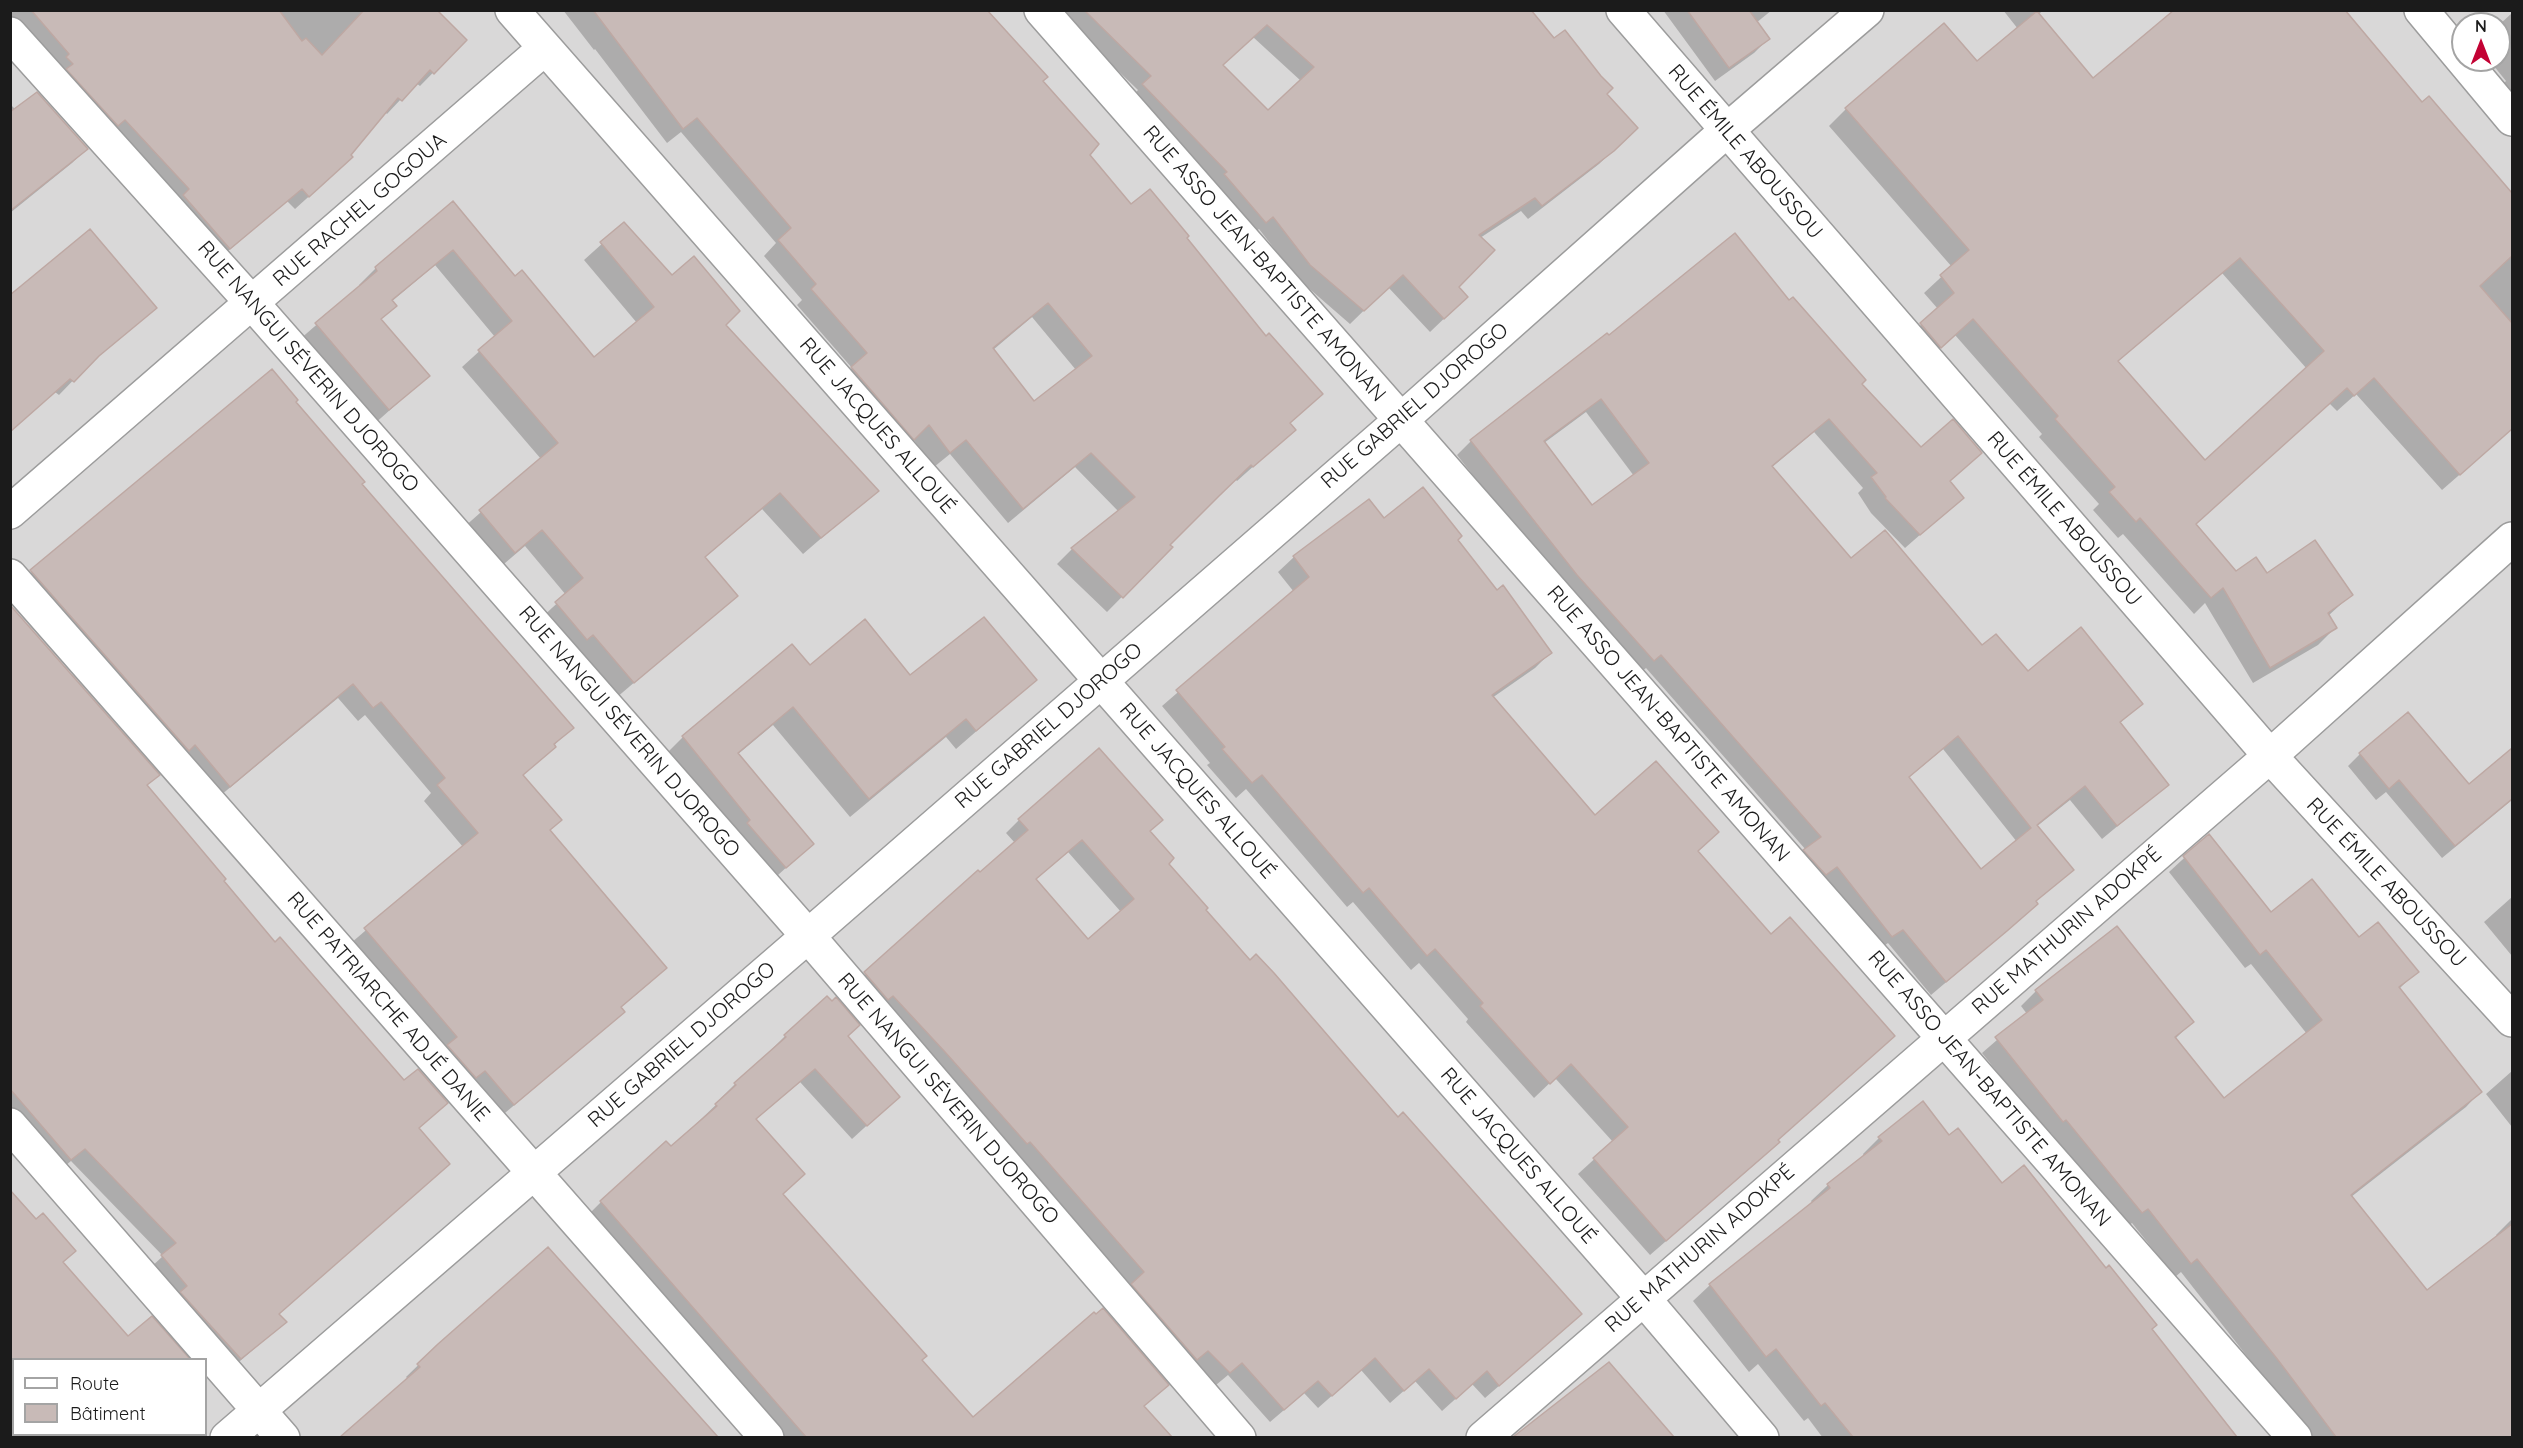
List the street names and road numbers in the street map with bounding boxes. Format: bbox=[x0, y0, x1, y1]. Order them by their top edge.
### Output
street label: RUE ÉMILE ABOUSSOU bbox=[1662, 60, 1828, 244]
street label: RUE ASSO JEAN-BAPTISTE AMONAN bbox=[1137, 121, 1391, 407]
street label: RUE RACHEL GOGOUA bbox=[268, 128, 452, 292]
street label: RUE NANGUI SÉVERIN DJOROGO bbox=[192, 236, 424, 498]
street label: RUE GABRIEL DJOROGO bbox=[1316, 318, 1514, 494]
street label: RUE JACQUES ALLOUÉ bbox=[794, 333, 960, 519]
street label: RUE ÉMILE ABOUSSOU bbox=[1981, 427, 2147, 611]
street label: RUE ASSO JEAN-BAPTISTE AMONAN bbox=[1541, 581, 1795, 867]
street label: RUE NANGUI SÉVERIN DJOROGO bbox=[513, 601, 745, 863]
street label: RUE GABRIEL DJOROGO bbox=[950, 638, 1148, 814]
street label: RUE JACQUES ALLOUÉ bbox=[1114, 698, 1280, 884]
street label: RUE ÉMILE ABOUSSOU bbox=[2301, 793, 2471, 973]
street label: RUE MATHURIN ADOKPÉ bbox=[1967, 842, 2167, 1020]
street label: RUE PATRIARCHE ADJÉ DANIE bbox=[281, 887, 495, 1127]
street label: RUE ASSO JEAN-BAPTISTE AMONAN bbox=[1862, 946, 2116, 1232]
street label: RUE GABRIEL DJOROGO bbox=[583, 957, 781, 1133]
street label: RUE NANGUI SÉVERIN DJOROGO bbox=[832, 968, 1064, 1230]
street label: RUE JACQUES ALLOUÉ bbox=[1435, 1063, 1601, 1249]
street label: RUE MATHURIN ADOKPÉ bbox=[1600, 1160, 1800, 1338]

